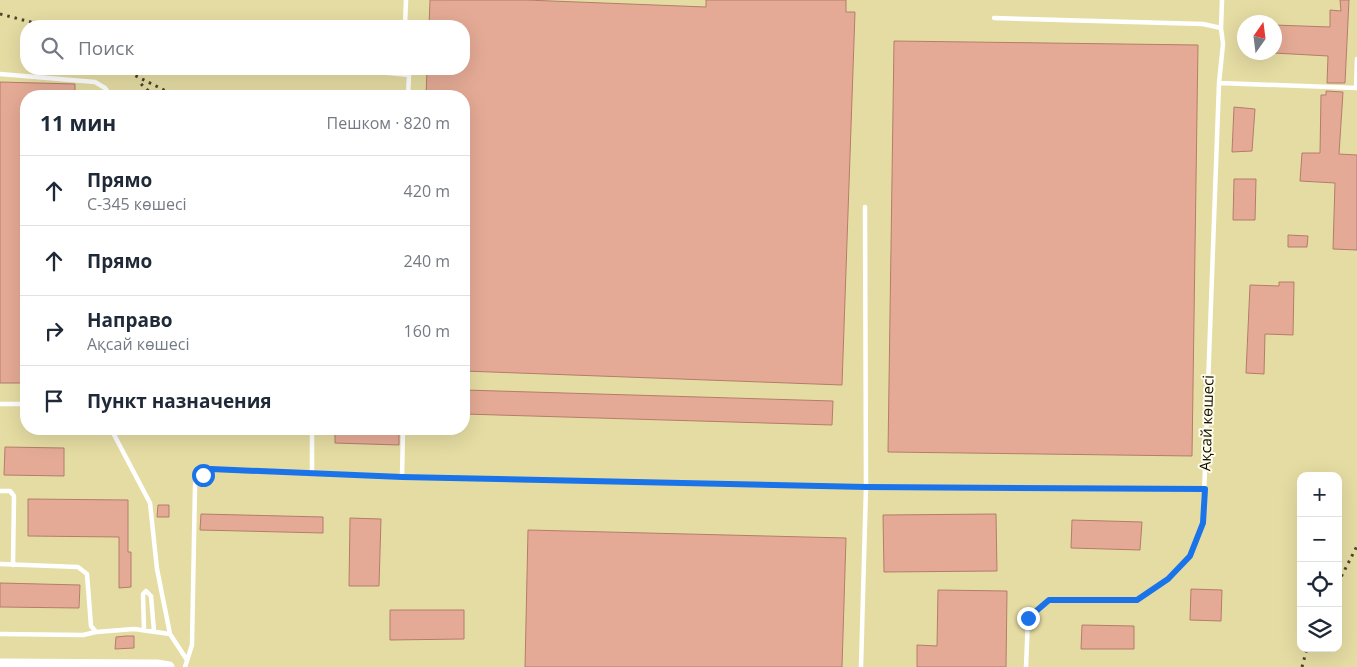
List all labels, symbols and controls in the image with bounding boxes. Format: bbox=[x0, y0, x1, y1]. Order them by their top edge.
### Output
north arrow bbox=[1237, 15, 1282, 60]
search box bbox=[20, 20, 470, 75]
icon: search bbox=[38, 34, 66, 62]
text: Поиск bbox=[78, 35, 134, 61]
text: 11 мин bbox=[40, 109, 116, 137]
text: Пешком · 820 m bbox=[327, 112, 450, 134]
text: Прямо bbox=[87, 167, 152, 193]
icon: ahead bbox=[40, 177, 68, 205]
text: 420 m bbox=[404, 180, 450, 202]
text: С-345 көшесі bbox=[87, 193, 187, 215]
icon: ahead bbox=[40, 247, 68, 275]
text: Прямо bbox=[87, 248, 152, 274]
text: 240 m bbox=[404, 250, 450, 272]
text: Направо bbox=[87, 307, 173, 333]
icon: right bbox=[40, 317, 68, 345]
text: 160 m bbox=[404, 320, 450, 342]
text: Ақсай көшесі bbox=[87, 333, 190, 355]
street label: Ақсай көшесі bbox=[1194, 375, 1218, 471]
icon: arrive bbox=[40, 387, 68, 415]
text: Пункт назначения bbox=[87, 388, 272, 414]
route start bbox=[192, 464, 215, 487]
map controls bbox=[1297, 472, 1342, 652]
button: + bbox=[1297, 472, 1342, 517]
button: − bbox=[1297, 517, 1342, 562]
button: locate bbox=[1297, 562, 1342, 607]
route end bbox=[1017, 607, 1040, 630]
button: layers bbox=[1297, 607, 1342, 652]

